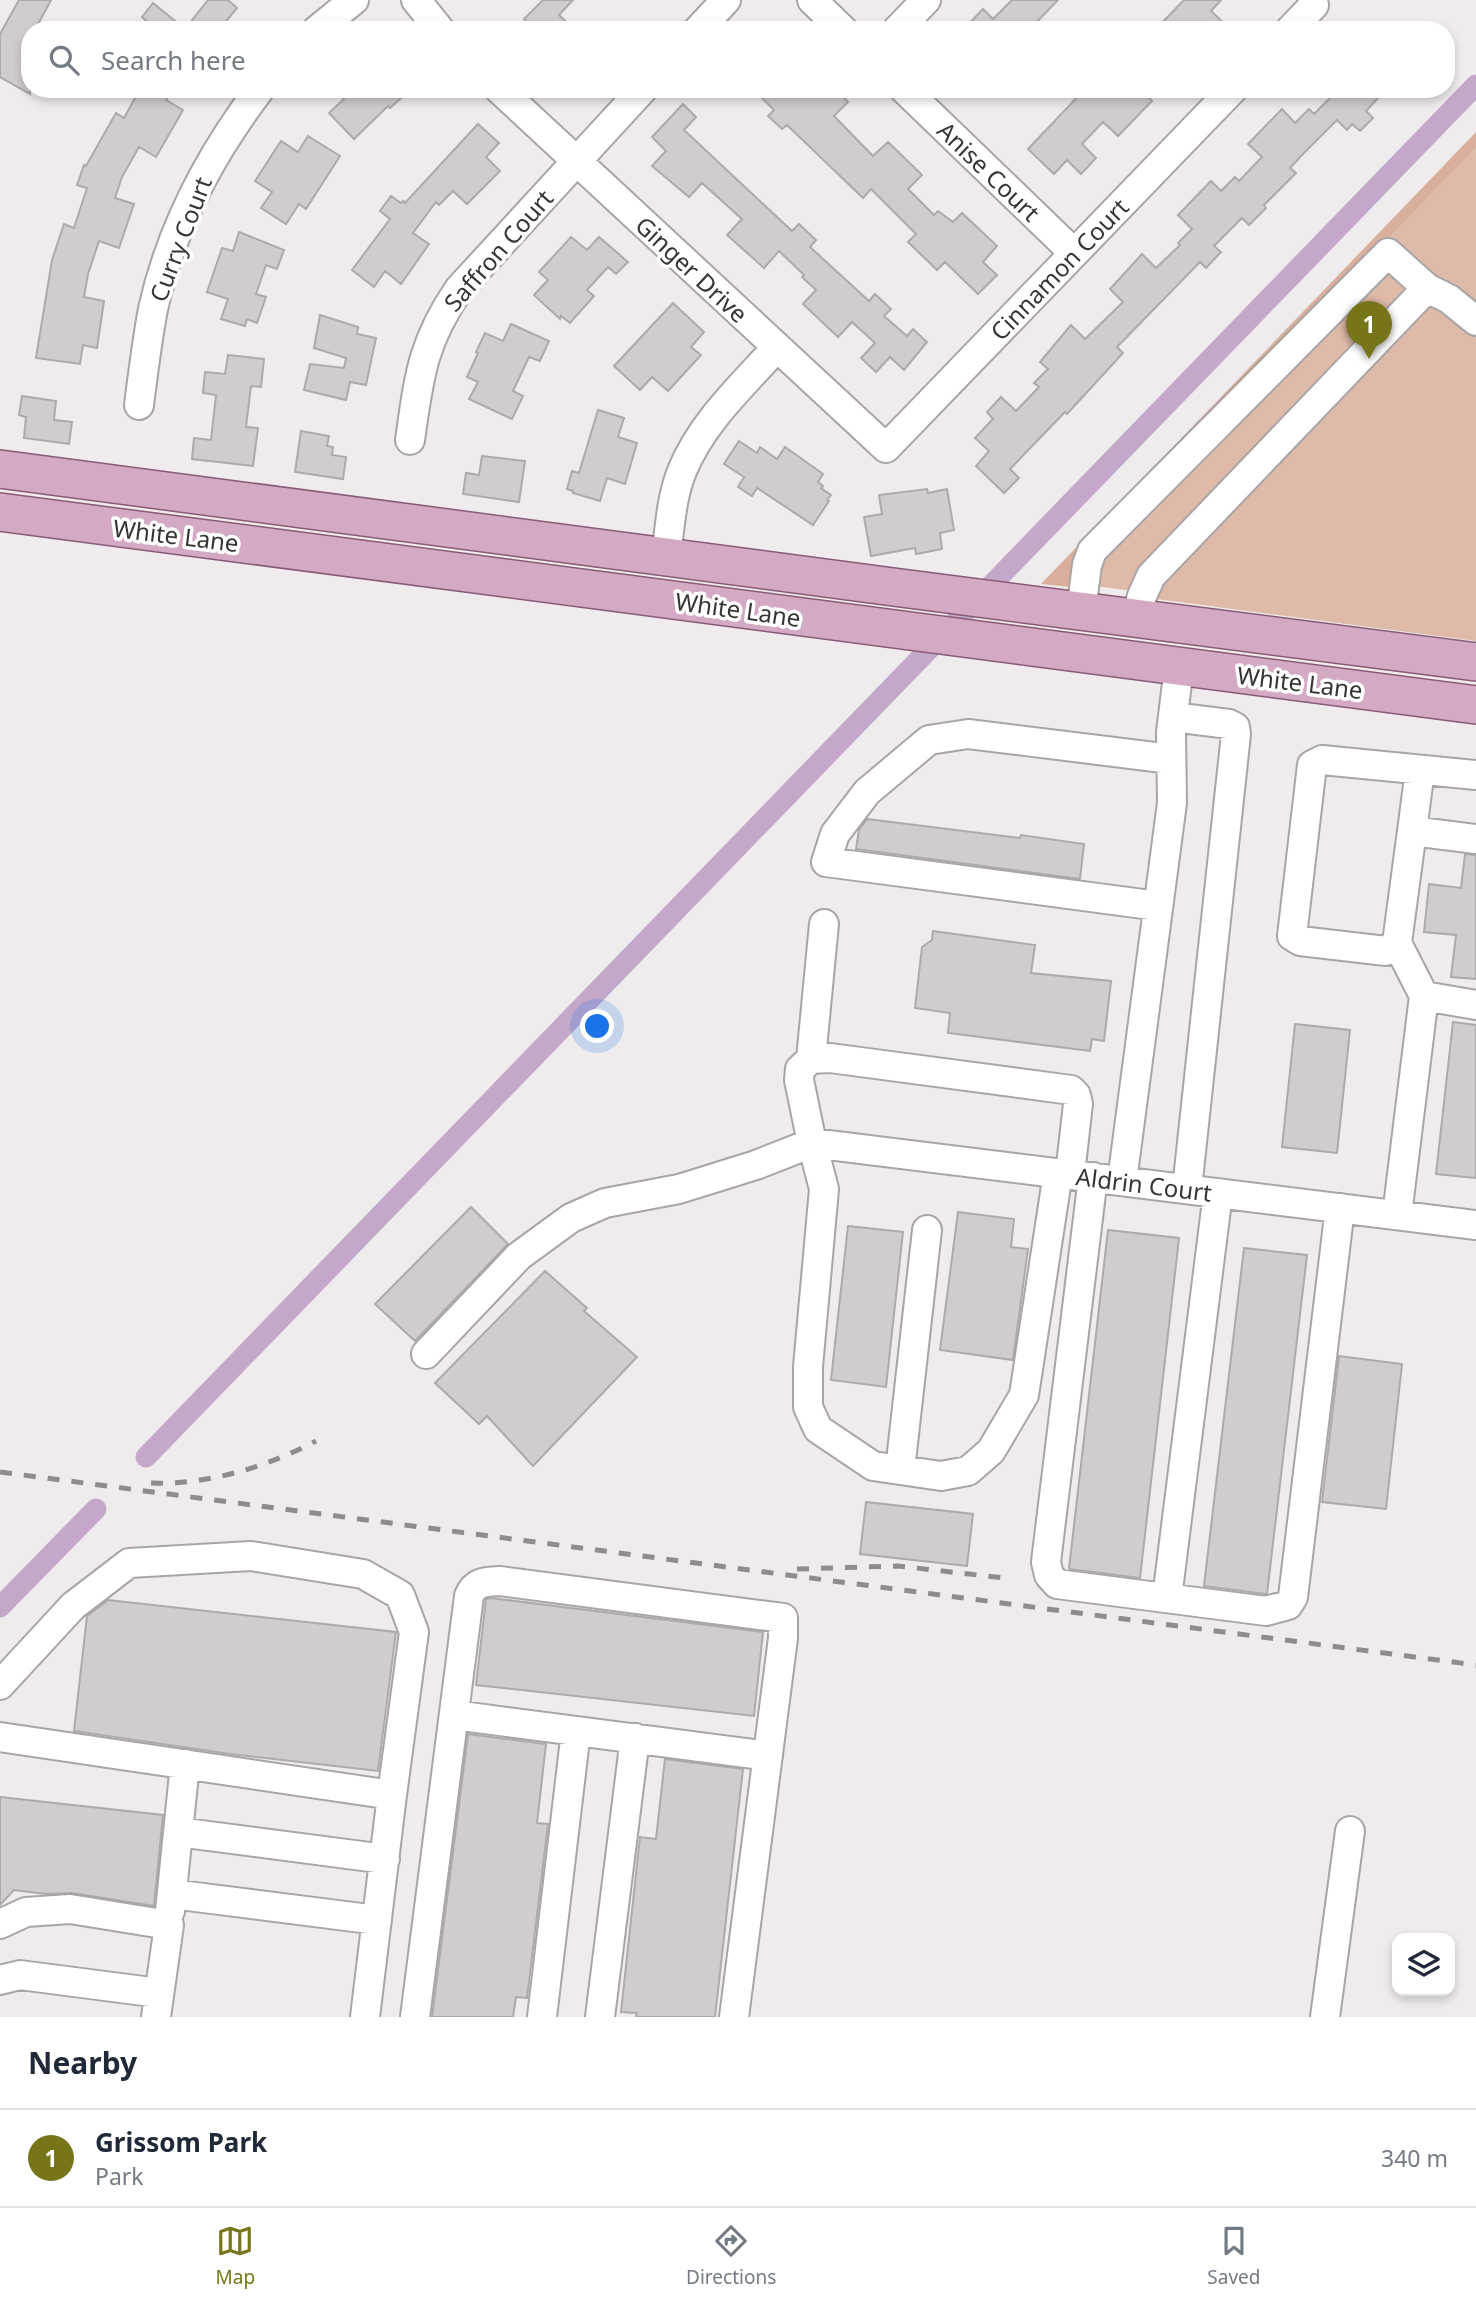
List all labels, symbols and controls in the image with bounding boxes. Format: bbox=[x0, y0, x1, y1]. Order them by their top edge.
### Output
search box bbox=[21, 21, 1455, 98]
icon: search bbox=[45, 41, 83, 79]
text: Search here bbox=[101, 42, 246, 78]
street label: Anise Court bbox=[931, 114, 1048, 229]
street label: Curry Court bbox=[141, 171, 219, 306]
street label: Saffron Court bbox=[436, 182, 560, 318]
street label: Cinnamon Court bbox=[983, 191, 1136, 347]
street label: Ginger Drive bbox=[629, 208, 755, 330]
pin: 1 bbox=[1346, 301, 1392, 359]
street label: White Lane bbox=[111, 511, 241, 559]
street label: White Lane bbox=[673, 584, 803, 634]
street label: White Lane bbox=[1235, 658, 1365, 706]
your location bbox=[580, 1009, 614, 1043]
street label: Aldrin Court bbox=[1074, 1159, 1214, 1209]
map controls bbox=[1392, 1933, 1455, 1996]
button: layers bbox=[1392, 1933, 1455, 1996]
text: Nearby bbox=[28, 2042, 137, 2083]
text: Grissom Park bbox=[95, 2124, 267, 2160]
text: 1 bbox=[44, 2142, 58, 2174]
text: 340 m bbox=[1381, 2142, 1448, 2174]
text: Park bbox=[95, 2160, 144, 2192]
tab: Map bbox=[216, 2222, 255, 2290]
tab: Directions bbox=[686, 2222, 776, 2290]
tab: Saved bbox=[1207, 2222, 1260, 2290]

